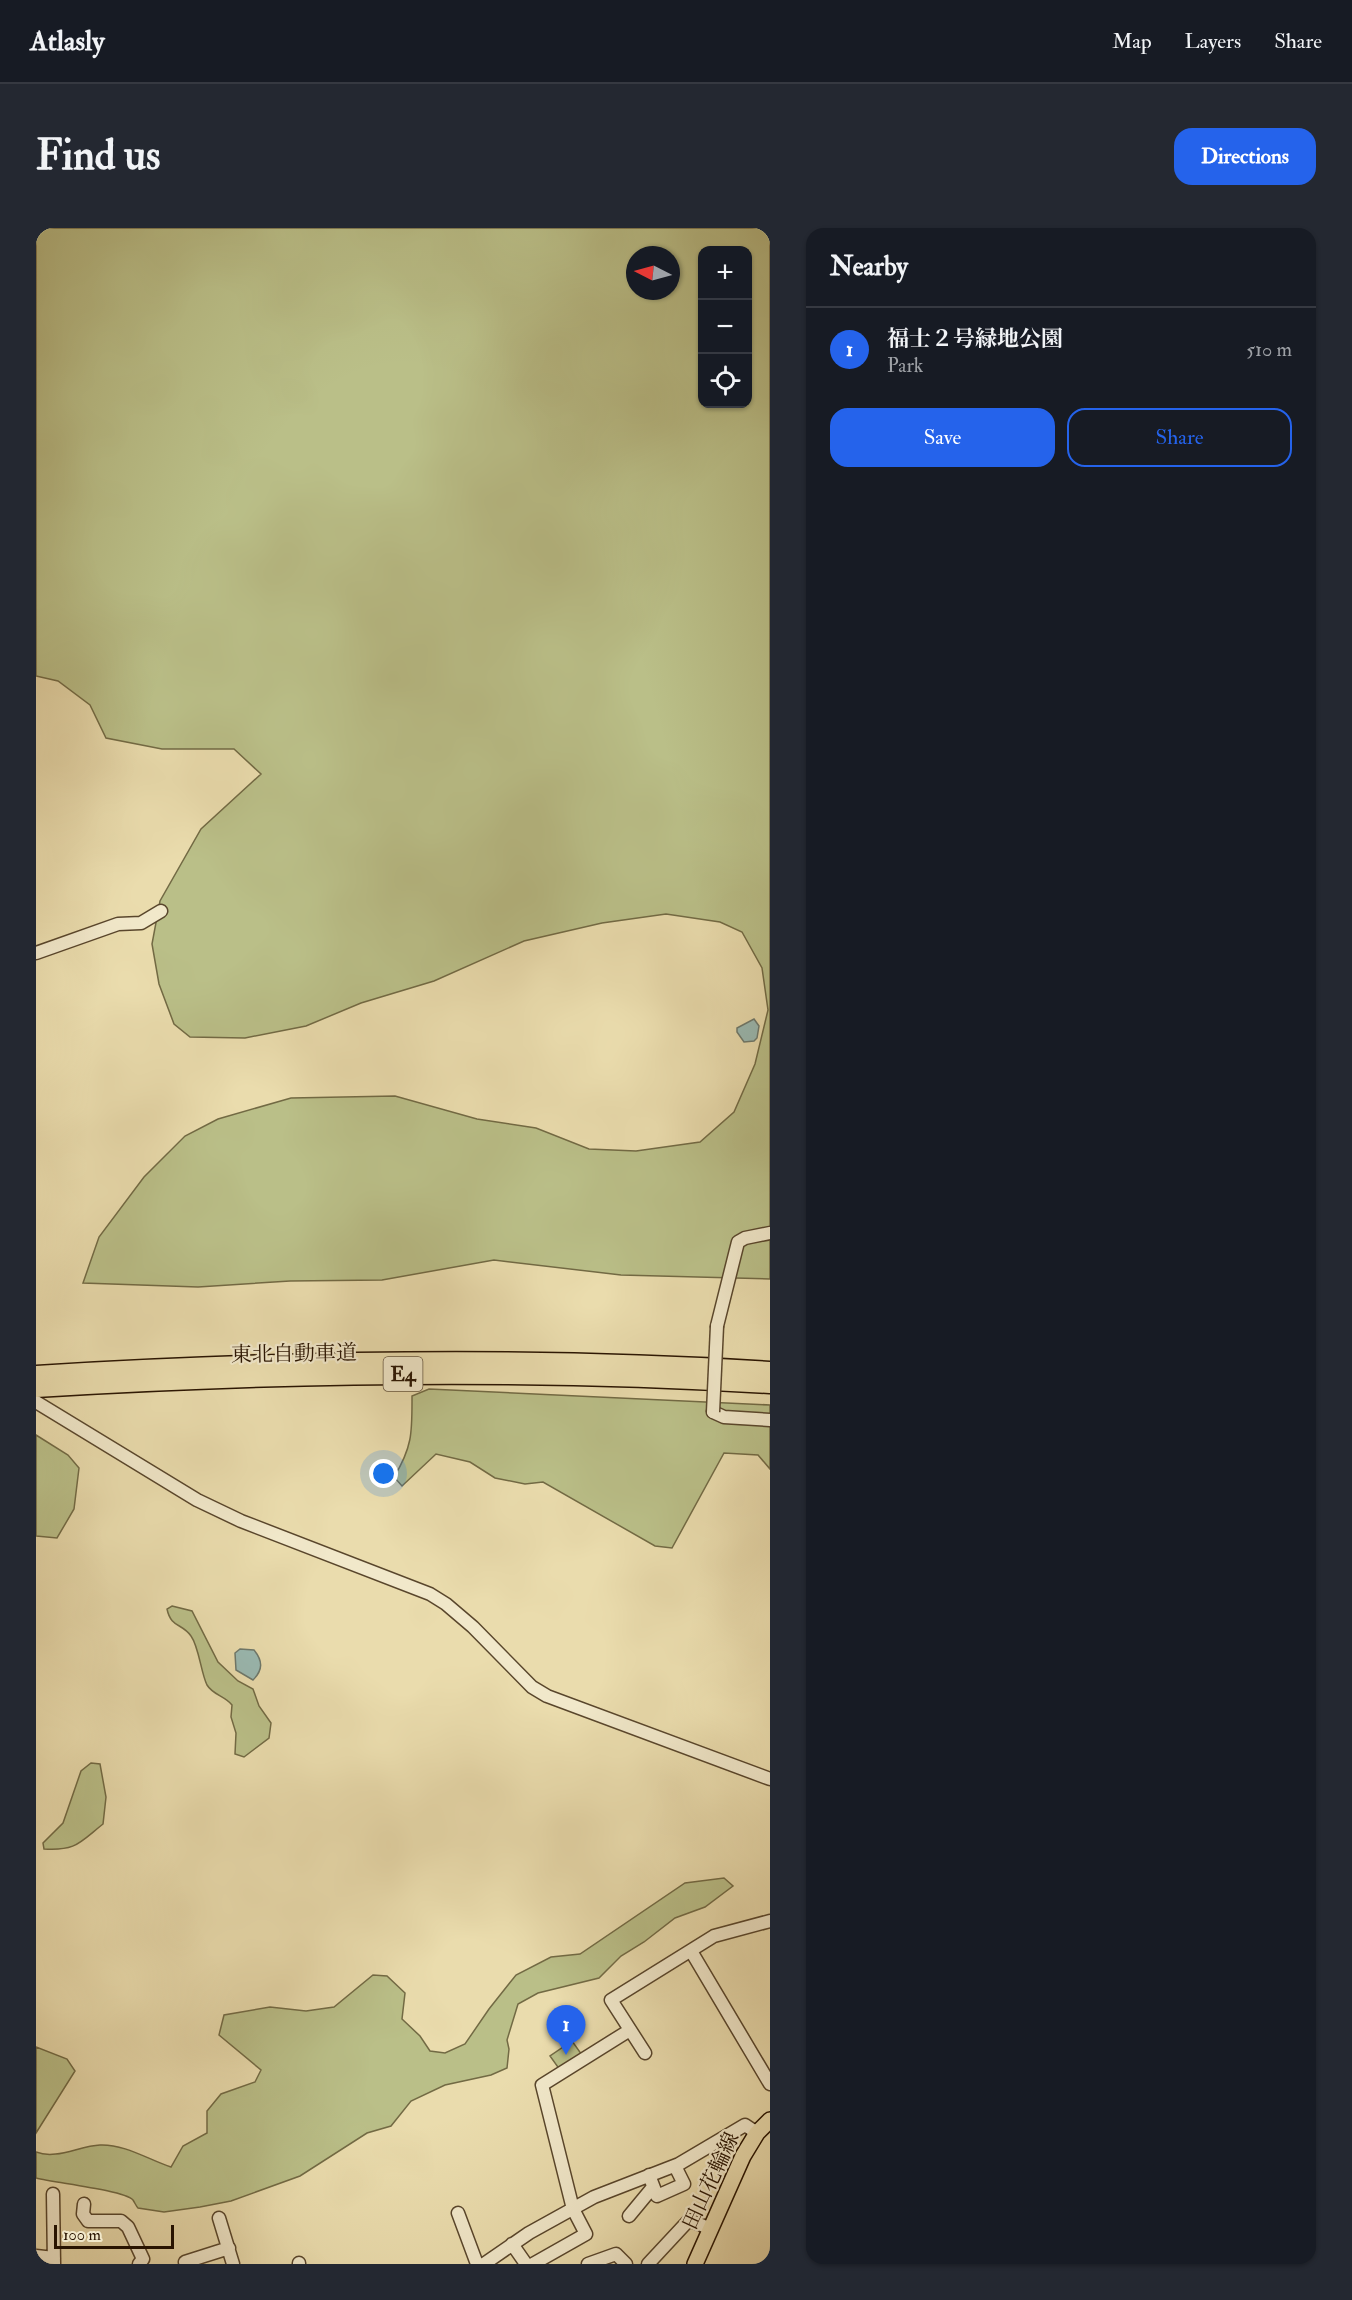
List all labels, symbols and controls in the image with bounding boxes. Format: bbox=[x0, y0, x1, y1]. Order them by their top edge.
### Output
text: Atlasly bbox=[30, 24, 104, 59]
text: Map bbox=[1112, 28, 1152, 55]
text: Layers bbox=[1185, 28, 1241, 55]
text: Share bbox=[1274, 28, 1322, 55]
button: Directions bbox=[1174, 128, 1316, 185]
text: Find us bbox=[36, 130, 160, 182]
north arrow bbox=[626, 246, 680, 300]
map controls bbox=[698, 246, 752, 408]
button: + bbox=[698, 246, 752, 300]
text: Nearby bbox=[830, 251, 908, 283]
button: − bbox=[698, 300, 752, 354]
text: 福士２号緑地公園 bbox=[887, 325, 1063, 353]
text: 1 bbox=[846, 337, 853, 362]
text: 510 m bbox=[1246, 337, 1292, 362]
text: Park bbox=[887, 353, 923, 378]
button: locate bbox=[698, 354, 752, 408]
button: Save bbox=[830, 408, 1055, 467]
button: Share bbox=[1067, 408, 1292, 467]
street label: 東北自動車道 bbox=[231, 1339, 357, 1369]
road number: E4 bbox=[384, 1357, 422, 1391]
your location bbox=[369, 1459, 398, 1488]
pin: 1 bbox=[546, 2006, 586, 2055]
street label: 田山花輪線 bbox=[677, 2128, 745, 2234]
scale bar bbox=[54, 2222, 174, 2250]
text: 100 m bbox=[63, 2225, 101, 2245]

